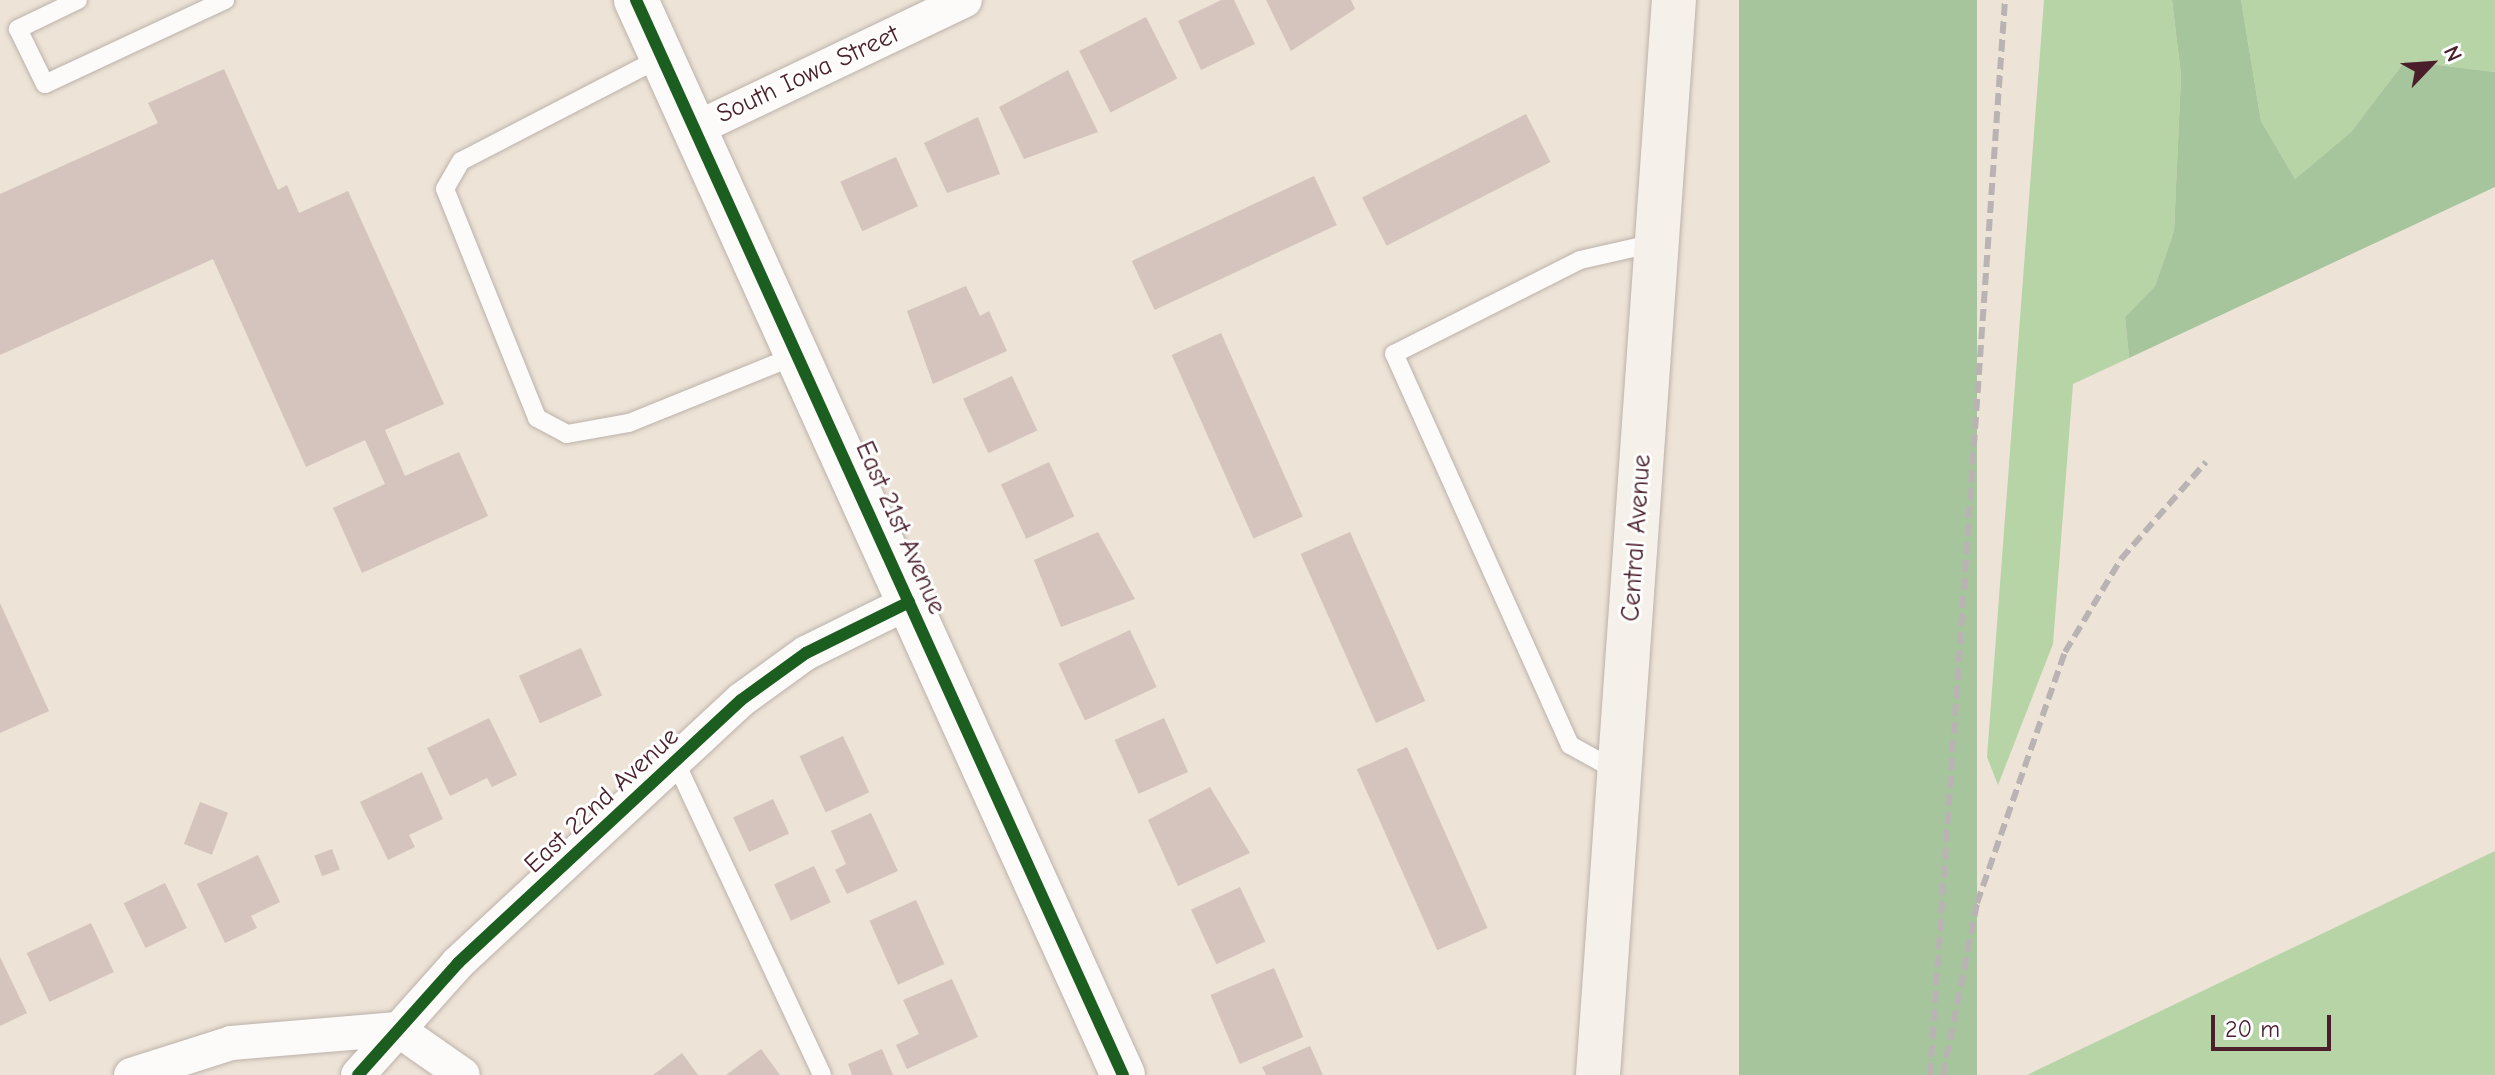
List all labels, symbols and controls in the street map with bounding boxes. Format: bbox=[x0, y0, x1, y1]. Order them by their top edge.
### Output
street label: South Iowa Street bbox=[712, 19, 904, 131]
north arrow bbox=[2391, 24, 2471, 104]
text: N bbox=[2438, 42, 2468, 66]
street label: East 21st Avenue bbox=[848, 437, 952, 619]
street label: Central Avenue bbox=[1616, 453, 1658, 623]
street label: East 22nd Avenue bbox=[519, 722, 685, 880]
scale bar bbox=[2215, 999, 2335, 1049]
text: 20 m bbox=[2225, 1015, 2280, 1043]

